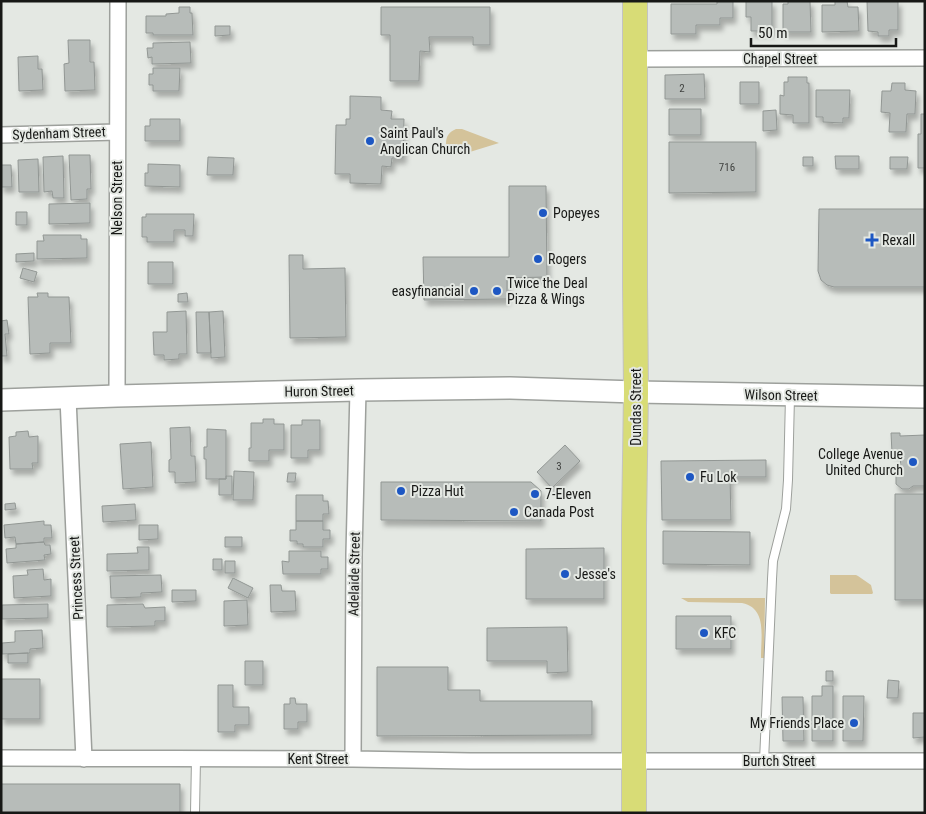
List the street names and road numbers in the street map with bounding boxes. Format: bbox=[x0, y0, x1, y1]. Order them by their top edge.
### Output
street label: Chapel Street bbox=[743, 51, 817, 67]
street label: Sydenham Street bbox=[12, 123, 106, 143]
street label: Nelson Street bbox=[109, 161, 125, 235]
street label: Dundas Street bbox=[628, 368, 644, 446]
street label: Huron Street bbox=[284, 382, 354, 400]
street label: Wilson Street bbox=[744, 386, 818, 404]
street label: Adelaide Street bbox=[345, 532, 363, 616]
street label: Princess Street bbox=[66, 536, 86, 620]
street label: Kent Street bbox=[288, 751, 348, 767]
street label: Burtch Street bbox=[743, 753, 815, 769]

